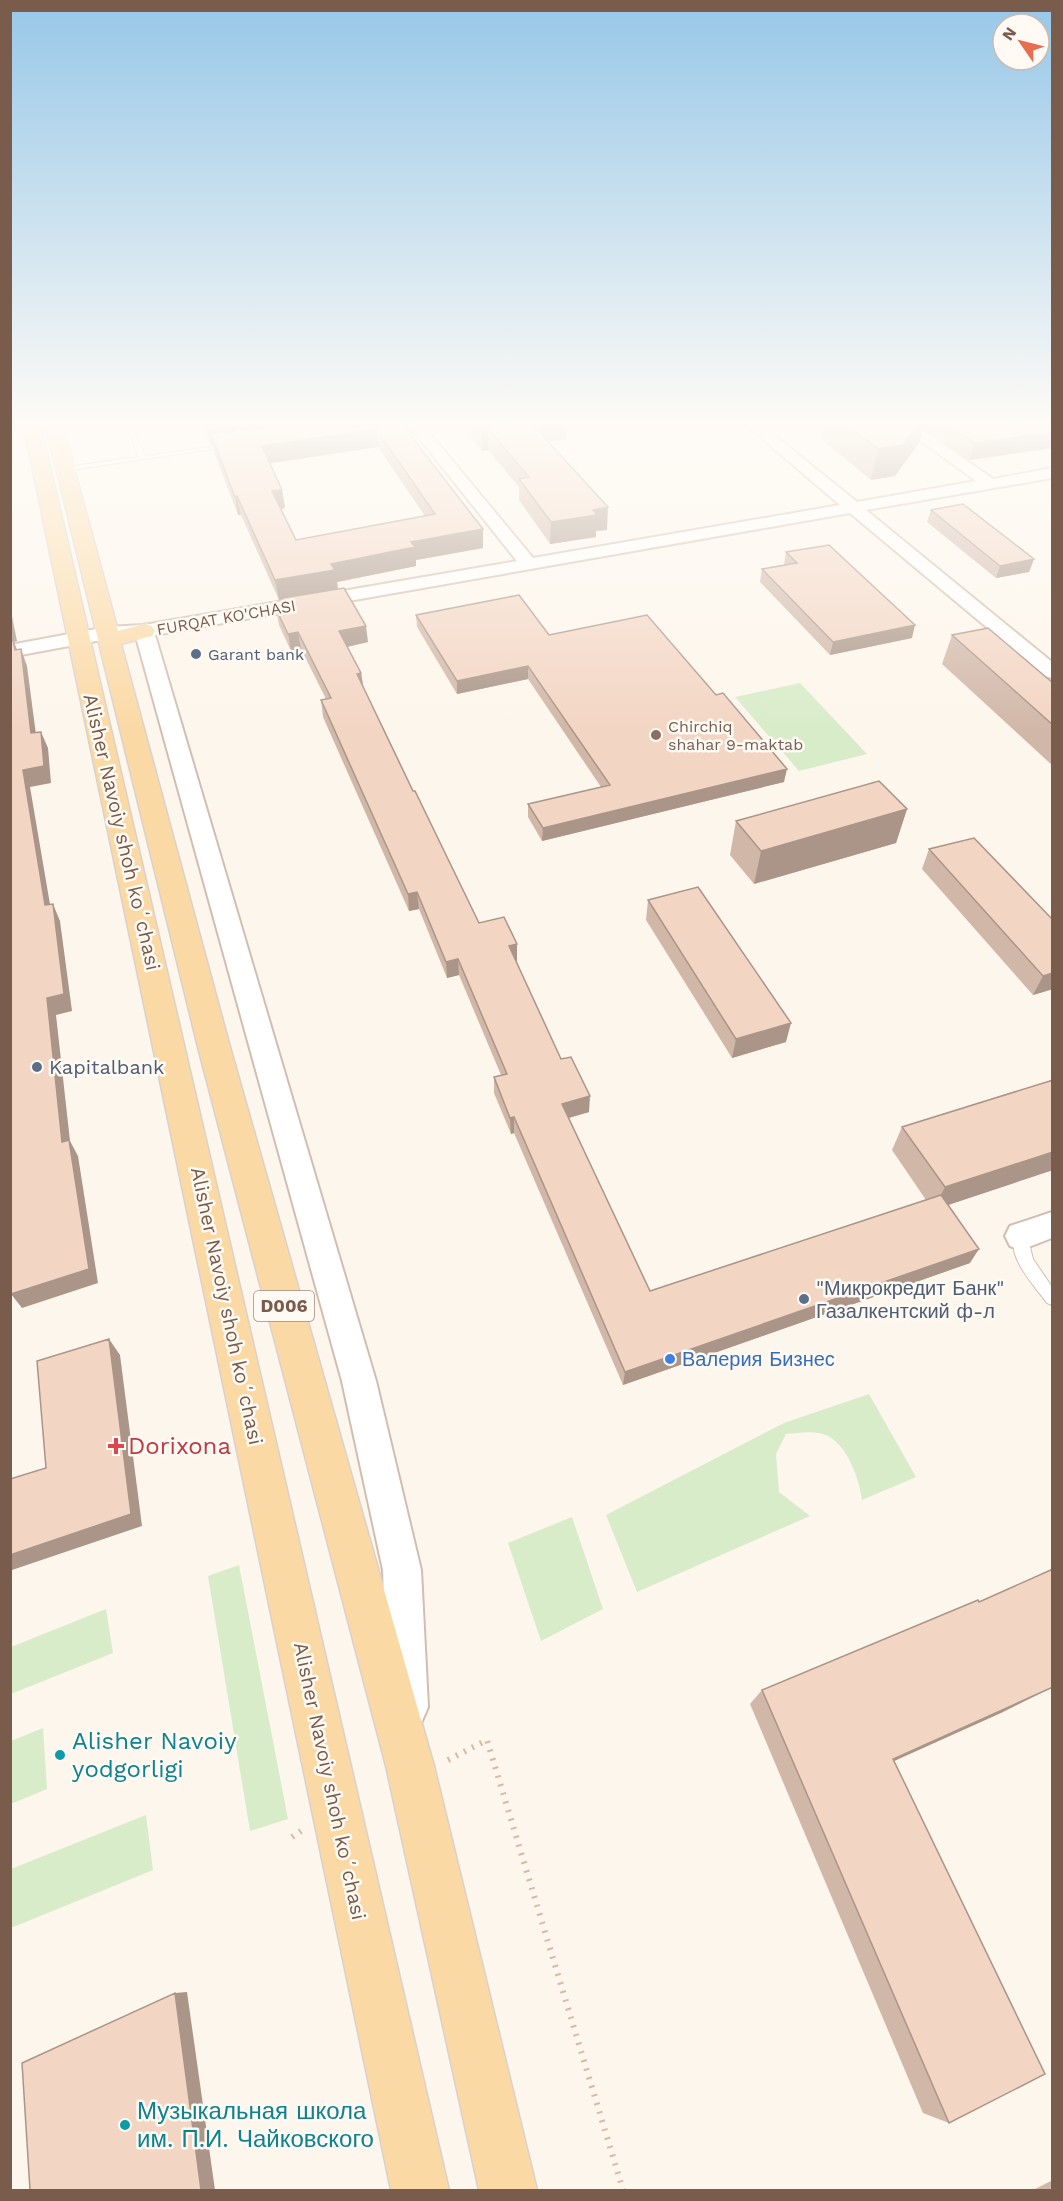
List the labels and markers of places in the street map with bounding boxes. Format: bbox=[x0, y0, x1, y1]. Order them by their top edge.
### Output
place label: Garant bank bbox=[208, 645, 304, 664]
marker: Garant bank bbox=[189, 647, 203, 661]
place label: Chirchiq shahar 9-maktab bbox=[668, 717, 803, 754]
marker: Chirchiq shahar 9-maktab bbox=[649, 728, 663, 742]
place label: Kapitalbank bbox=[49, 1055, 164, 1079]
marker: Kapitalbank bbox=[30, 1060, 44, 1074]
place label: "Микрокредит Банк" Газалкентский ф-л bbox=[816, 1276, 1004, 1323]
marker: "Микрокредит Банк" Газалкентский ф-л bbox=[797, 1292, 811, 1306]
place label: Валерия Бизнес bbox=[682, 1347, 835, 1371]
marker: Валерия Бизнес bbox=[663, 1352, 677, 1366]
place label: Dorixona bbox=[128, 1432, 231, 1460]
marker: Dorixona bbox=[109, 1439, 123, 1453]
place label: Alisher Navoiy yodgorligi bbox=[72, 1727, 237, 1783]
marker: Alisher Navoiy yodgorligi bbox=[53, 1748, 67, 1762]
place label: Музыкальная школа им. П.И. Чайковского bbox=[137, 2097, 374, 2153]
marker: Музыкальная школа им. П.И. Чайковского bbox=[118, 2118, 132, 2132]

